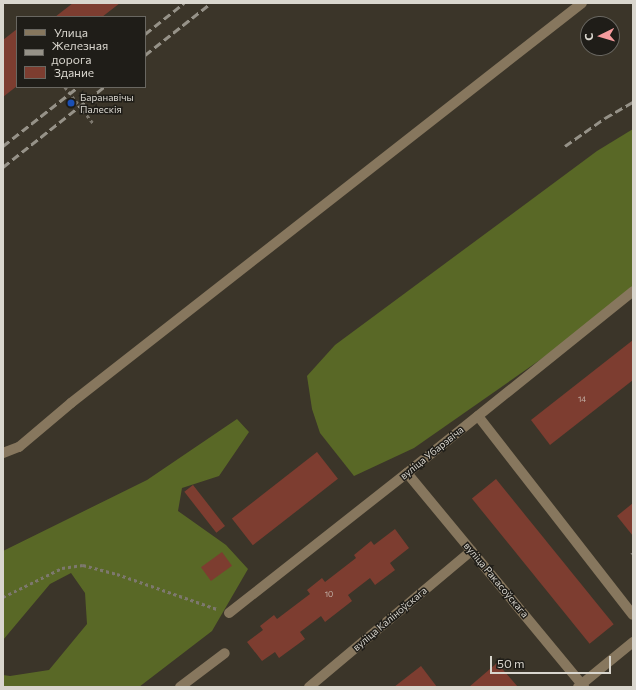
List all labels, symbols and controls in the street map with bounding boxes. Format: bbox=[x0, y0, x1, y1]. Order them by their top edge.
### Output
legend bbox=[16, 16, 146, 88]
north arrow bbox=[580, 16, 620, 56]
text: Улица bbox=[54, 25, 88, 39]
text: С bbox=[582, 33, 595, 41]
text: Железная дорога bbox=[52, 38, 108, 66]
text: Здание bbox=[54, 65, 94, 79]
place label: Баранавічы Палескія bbox=[80, 91, 134, 114]
marker: Баранавічы Палескія bbox=[65, 97, 77, 109]
house number: 14 bbox=[578, 395, 586, 405]
street label: вуліца Убарэвіча bbox=[398, 424, 466, 482]
street label: вуліца Ракасоўскага bbox=[461, 540, 531, 620]
street label: вуліца Каліноўскага bbox=[350, 584, 430, 654]
house number: 10 bbox=[325, 590, 333, 600]
scale bar bbox=[492, 648, 613, 674]
text: 50 m bbox=[497, 656, 525, 670]

